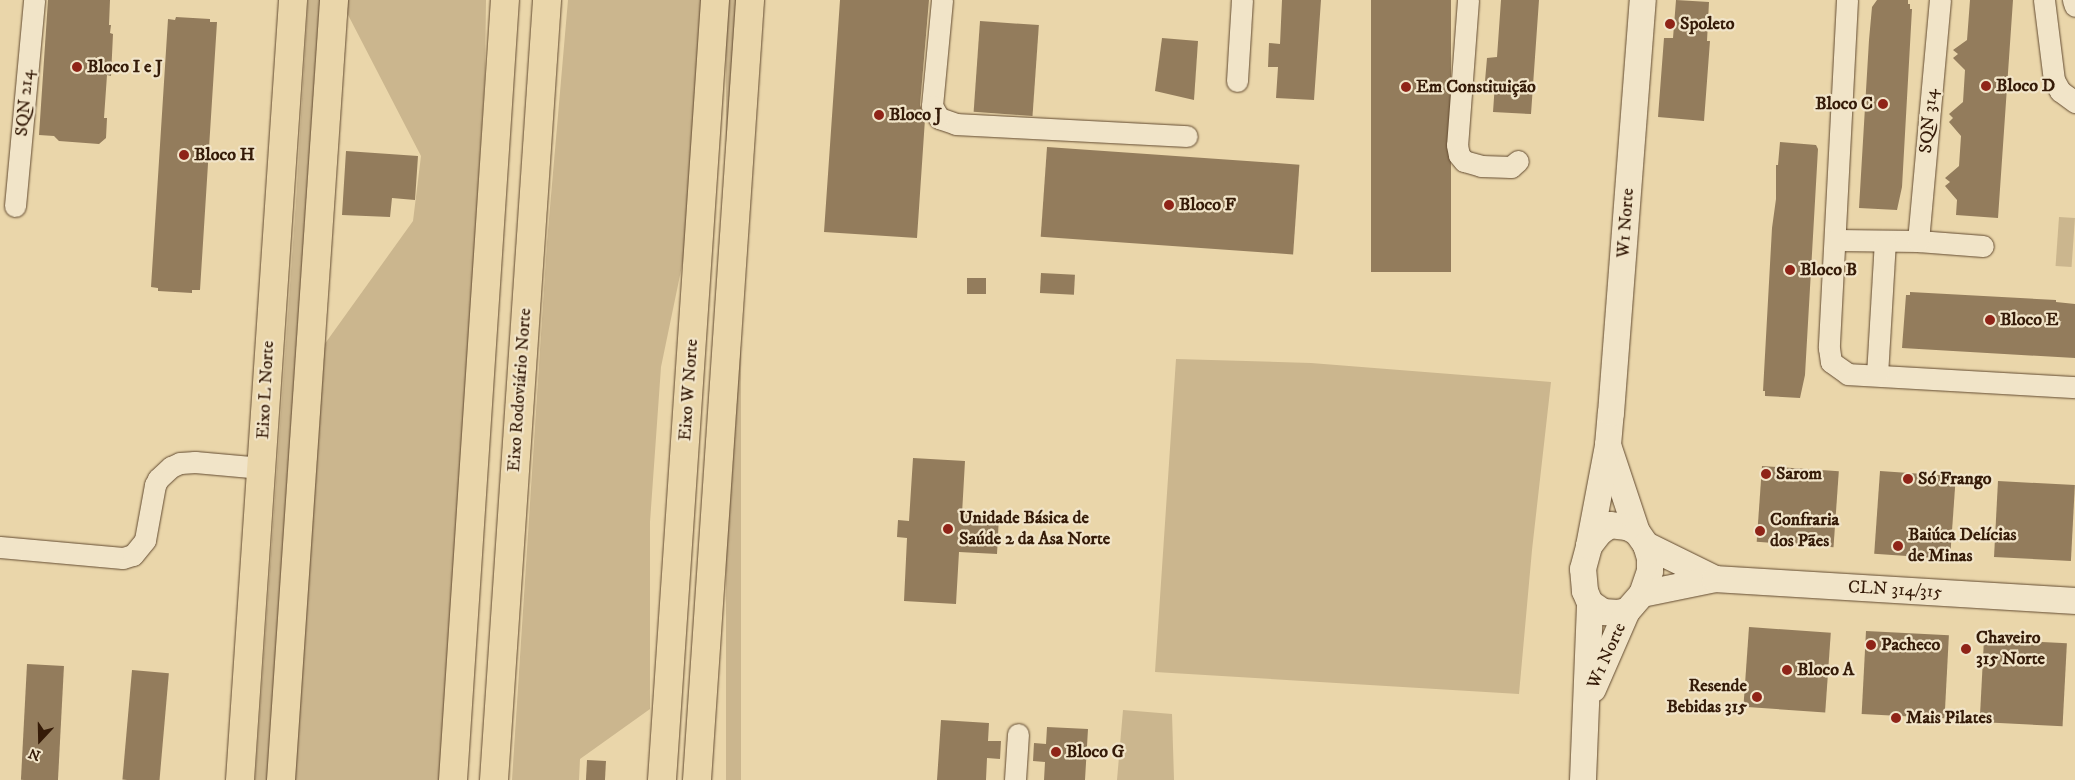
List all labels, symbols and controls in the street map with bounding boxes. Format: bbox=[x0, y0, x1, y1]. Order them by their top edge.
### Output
place label: Spoleto bbox=[1680, 13, 1734, 35]
marker: Spoleto bbox=[1664, 18, 1676, 30]
place label: Bloco I e J bbox=[87, 56, 163, 78]
marker: Bloco I e J bbox=[71, 61, 83, 73]
street label: SQN 214 bbox=[11, 69, 39, 137]
place label: Bloco D bbox=[1996, 75, 2055, 97]
place label: Em Constituição bbox=[1416, 76, 1536, 98]
marker: Bloco D bbox=[1980, 80, 1992, 92]
marker: Em Constituição bbox=[1400, 81, 1412, 93]
street label: SQN 314 bbox=[1915, 88, 1943, 154]
place label: Bloco C bbox=[1815, 93, 1873, 115]
marker: Bloco C bbox=[1877, 98, 1889, 110]
place label: Bloco J bbox=[889, 104, 942, 126]
marker: Bloco J bbox=[873, 109, 885, 121]
place label: Bloco H bbox=[194, 144, 255, 166]
marker: Bloco H bbox=[178, 149, 190, 161]
street label: W1 Norte bbox=[1613, 187, 1639, 259]
place label: Bloco F bbox=[1179, 194, 1236, 216]
marker: Bloco F bbox=[1163, 199, 1175, 211]
place label: Bloco B bbox=[1800, 259, 1857, 281]
marker: Bloco B bbox=[1784, 264, 1796, 276]
street label: Eixo Rodoviário Norte bbox=[503, 307, 537, 473]
place label: Bloco E bbox=[2000, 309, 2059, 331]
marker: Bloco E bbox=[1984, 314, 1996, 326]
street label: Eixo W Norte bbox=[675, 338, 703, 442]
street label: Eixo L Norte bbox=[253, 340, 279, 440]
place label: Sarom bbox=[1776, 463, 1822, 485]
marker: Sarom bbox=[1760, 468, 1772, 480]
place label: Só Frango bbox=[1918, 468, 1991, 490]
marker: Só Frango bbox=[1902, 473, 1914, 485]
place label: Unidade Básica de Saúde 2 da Asa Norte bbox=[959, 508, 1110, 550]
place label: Confraria dos Pães bbox=[1770, 510, 1839, 552]
marker: Unidade Básica de Saúde 2 da Asa Norte bbox=[941, 522, 955, 536]
marker: Confraria dos Pães bbox=[1754, 525, 1766, 537]
place label: Baiúca Delícias de Minas bbox=[1908, 525, 2017, 568]
marker: Baiúca Delícias de Minas bbox=[1892, 540, 1904, 552]
street label: CLN 314/315 bbox=[1847, 577, 1943, 603]
street label: W1 Norte bbox=[1583, 620, 1631, 692]
place label: Chaveiro 315 Norte bbox=[1976, 628, 2045, 670]
place label: Pacheco bbox=[1881, 634, 1940, 656]
marker: Pacheco bbox=[1865, 639, 1877, 651]
marker: Chaveiro 315 Norte bbox=[1960, 643, 1972, 655]
place label: Bloco A bbox=[1797, 659, 1854, 681]
marker: Bloco A bbox=[1781, 664, 1793, 676]
place label: Resende Bebidas 315 bbox=[1666, 676, 1747, 719]
marker: Resende Bebidas 315 bbox=[1751, 691, 1763, 703]
place label: Mais Pilates bbox=[1906, 707, 1992, 729]
marker: Mais Pilates bbox=[1890, 712, 1902, 724]
north arrow bbox=[15, 715, 65, 765]
place label: Bloco G bbox=[1066, 741, 1124, 763]
text: N bbox=[26, 744, 43, 764]
marker: Bloco G bbox=[1050, 746, 1062, 758]

